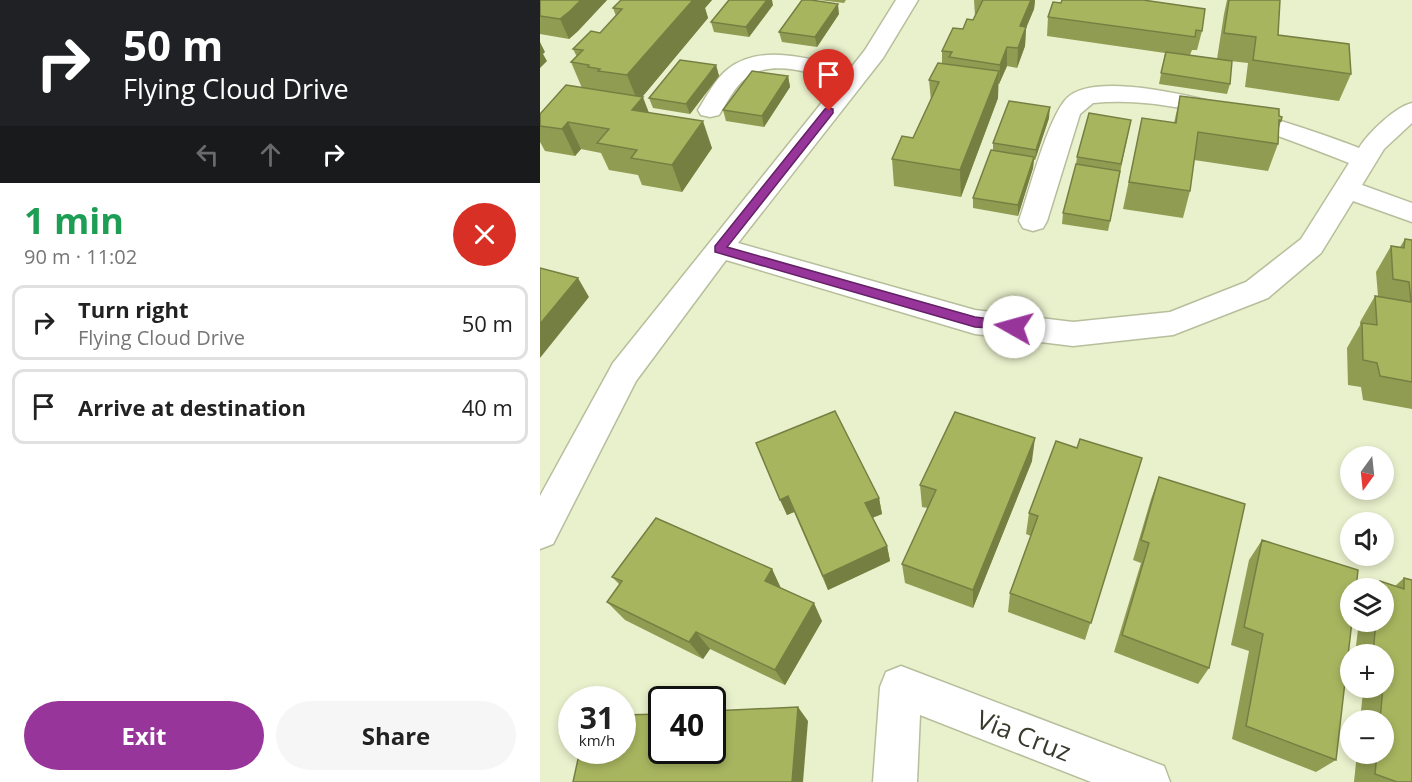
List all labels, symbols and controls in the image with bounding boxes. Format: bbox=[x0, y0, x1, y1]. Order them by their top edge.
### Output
text: 50 m bbox=[123, 16, 223, 73]
icon: right bbox=[24, 24, 102, 102]
pin bbox=[803, 49, 854, 111]
icon: arrive bbox=[812, 58, 845, 91]
text: Flying Cloud Drive bbox=[123, 70, 349, 107]
icon: left bbox=[191, 138, 224, 171]
icon: ahead bbox=[254, 138, 287, 171]
icon: right bbox=[317, 138, 350, 171]
text: 1 min bbox=[24, 196, 124, 245]
button: close bbox=[453, 203, 516, 266]
text: 90 m · 11:02 bbox=[24, 243, 137, 270]
text: Turn right bbox=[78, 294, 189, 324]
position arrow bbox=[982, 295, 1046, 359]
icon: right bbox=[27, 306, 60, 339]
text: 50 m bbox=[462, 308, 513, 338]
text: Flying Cloud Drive bbox=[78, 324, 245, 351]
icon: arrive bbox=[27, 390, 60, 423]
text: Arrive at destination bbox=[78, 392, 306, 422]
text: 40 m bbox=[462, 392, 513, 422]
north arrow bbox=[1340, 446, 1394, 500]
map controls bbox=[1340, 446, 1394, 764]
button: sound bbox=[1340, 512, 1394, 566]
button: layers bbox=[1340, 578, 1394, 632]
button: + bbox=[1340, 644, 1394, 698]
speed limit sign: 40 bbox=[648, 686, 726, 764]
text: 31 bbox=[580, 697, 614, 738]
button: Exit bbox=[24, 701, 264, 770]
button: Share bbox=[276, 701, 516, 770]
street label: Via Cruz bbox=[972, 701, 1076, 769]
button: − bbox=[1340, 710, 1394, 764]
text: km/h bbox=[579, 730, 615, 750]

